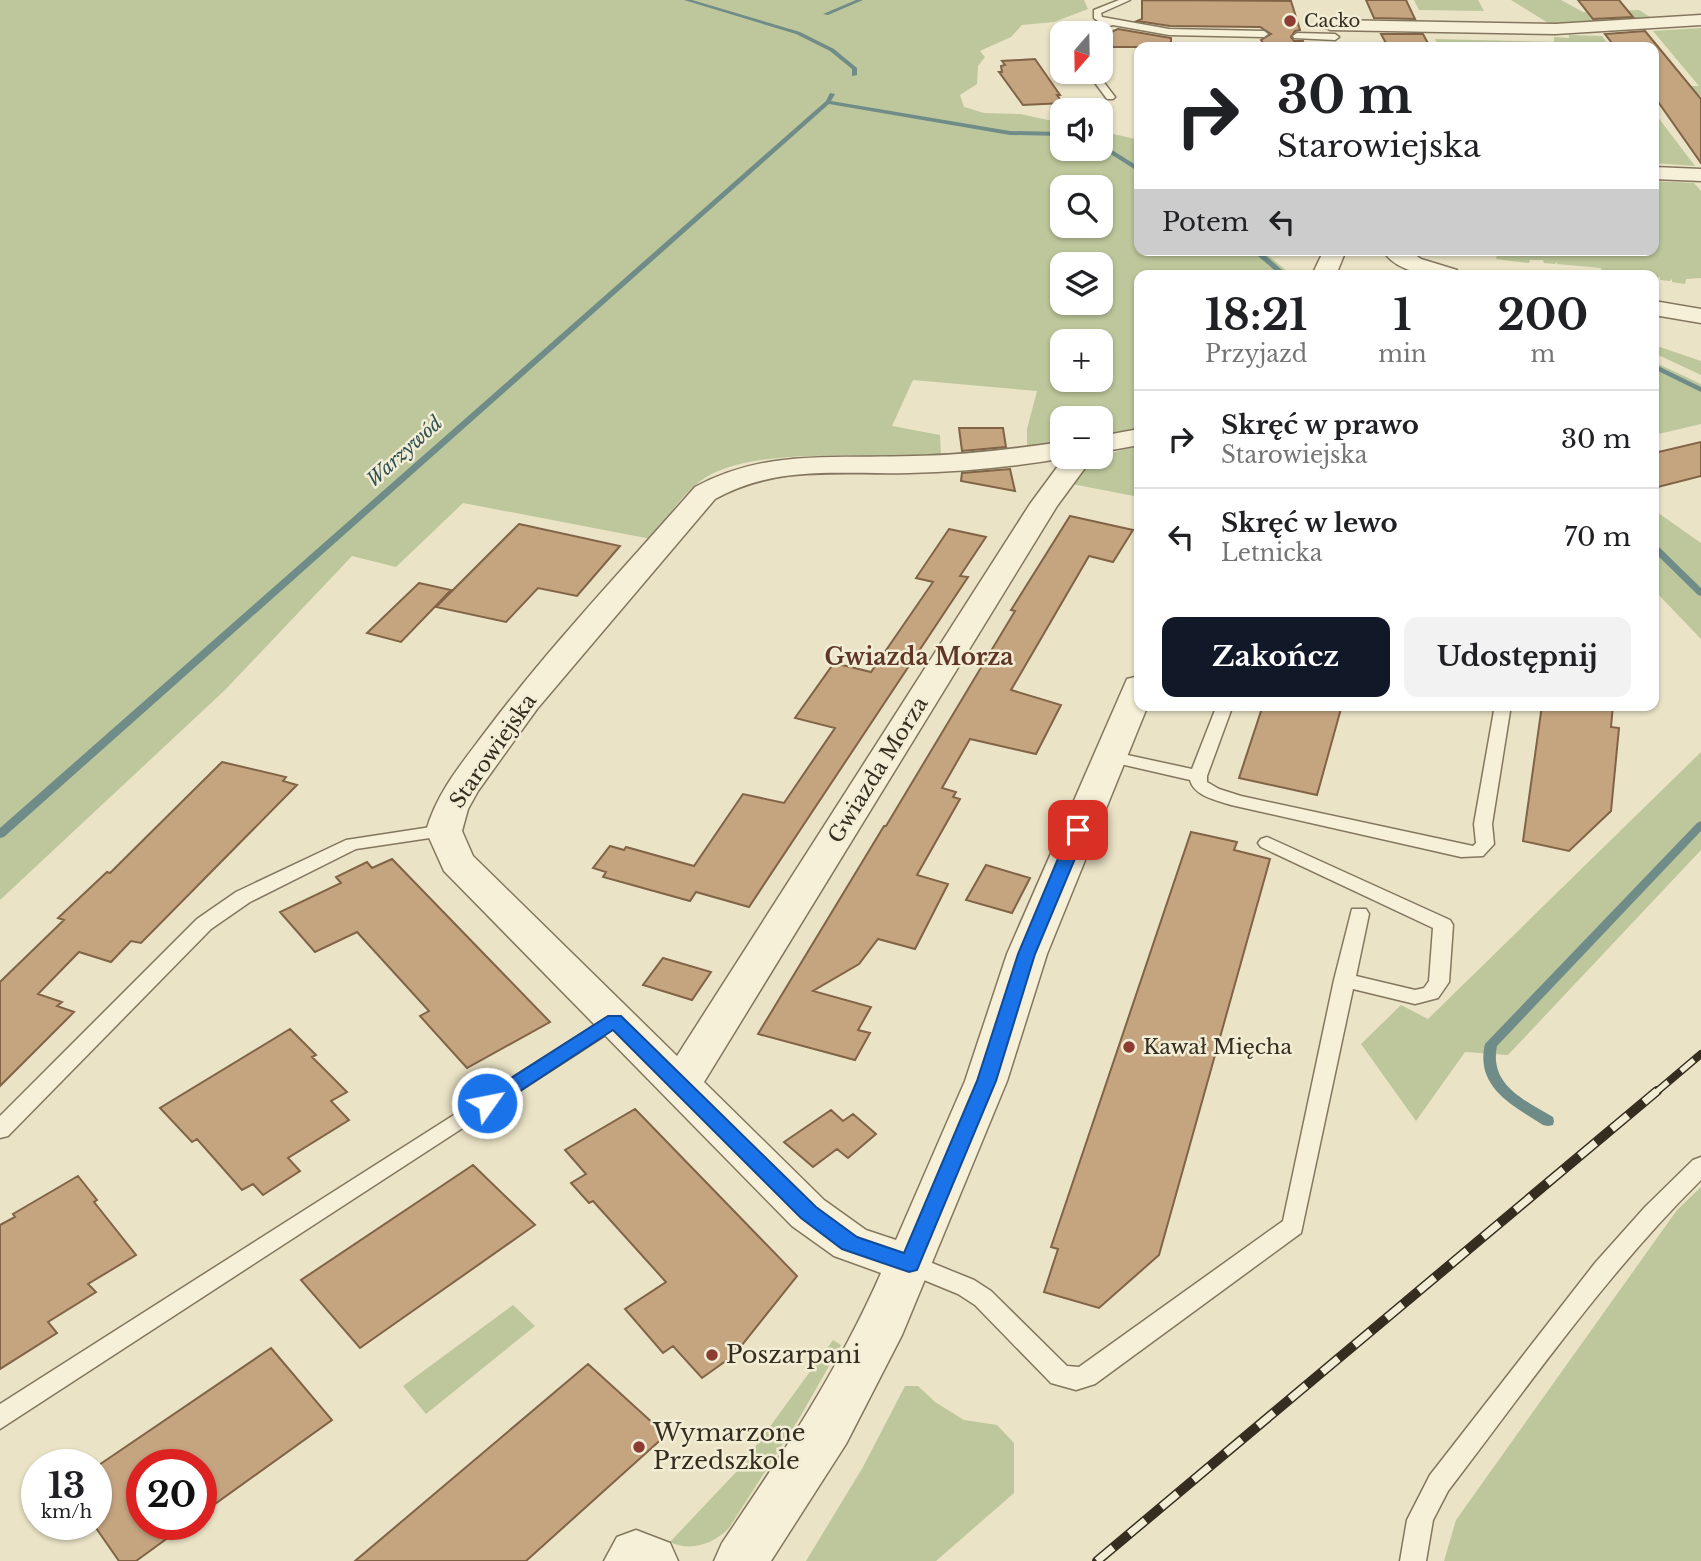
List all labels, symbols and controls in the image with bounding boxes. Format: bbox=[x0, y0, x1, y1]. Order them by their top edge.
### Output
place label: Cacko bbox=[1304, 10, 1360, 32]
marker: Cacko bbox=[1282, 13, 1298, 29]
north arrow bbox=[1050, 21, 1113, 84]
map controls bbox=[1050, 21, 1113, 469]
text: 30 m bbox=[1277, 65, 1412, 126]
icon: right bbox=[1162, 70, 1253, 161]
button: sound bbox=[1050, 98, 1113, 161]
text: Starowiejska bbox=[1277, 126, 1481, 166]
button: search bbox=[1050, 175, 1113, 238]
icon: left bbox=[1263, 203, 1301, 241]
text: Potem bbox=[1162, 206, 1249, 238]
button: layers bbox=[1050, 252, 1113, 315]
text: 18:21 bbox=[1205, 289, 1307, 341]
text: 1 bbox=[1393, 289, 1412, 341]
text: 200 bbox=[1497, 289, 1588, 341]
button: + bbox=[1050, 329, 1113, 392]
text: Przyjazd bbox=[1205, 340, 1307, 368]
text: min bbox=[1378, 340, 1427, 368]
text: m bbox=[1530, 340, 1555, 368]
button: − bbox=[1050, 406, 1113, 469]
text: Skręć w prawo bbox=[1221, 409, 1419, 441]
water label: Warzywód bbox=[362, 411, 447, 491]
icon: right bbox=[1162, 420, 1200, 458]
text: 30 m bbox=[1561, 423, 1631, 455]
text: Starowiejska bbox=[1221, 441, 1367, 469]
text: Skręć w lewo bbox=[1221, 507, 1398, 539]
icon: left bbox=[1162, 518, 1200, 556]
text: 70 m bbox=[1564, 521, 1631, 553]
text: Letnicka bbox=[1221, 539, 1323, 567]
button: Zakończ bbox=[1162, 617, 1390, 697]
button: Udostępnij bbox=[1404, 617, 1631, 697]
district label: Gwiazda Morza bbox=[824, 643, 1014, 671]
street label: Starowiejska bbox=[444, 688, 542, 813]
street label: Gwiazda Morza bbox=[823, 692, 934, 848]
pin bbox=[1048, 800, 1108, 860]
icon: arrive bbox=[1059, 811, 1097, 849]
place label: Kawał Mięcha bbox=[1143, 1034, 1293, 1060]
marker: Kawał Mięcha bbox=[1121, 1039, 1137, 1055]
position arrow bbox=[450, 1066, 524, 1140]
place label: Poszarpani bbox=[726, 1340, 861, 1369]
marker: Poszarpani bbox=[704, 1347, 720, 1363]
place label: Wymarzone Przedszkole bbox=[652, 1418, 806, 1475]
marker: Wymarzone Przedszkole bbox=[631, 1439, 647, 1455]
speed limit sign: 20 bbox=[126, 1449, 217, 1540]
text: 13 bbox=[48, 1464, 85, 1507]
text: km/h bbox=[41, 1501, 92, 1523]

